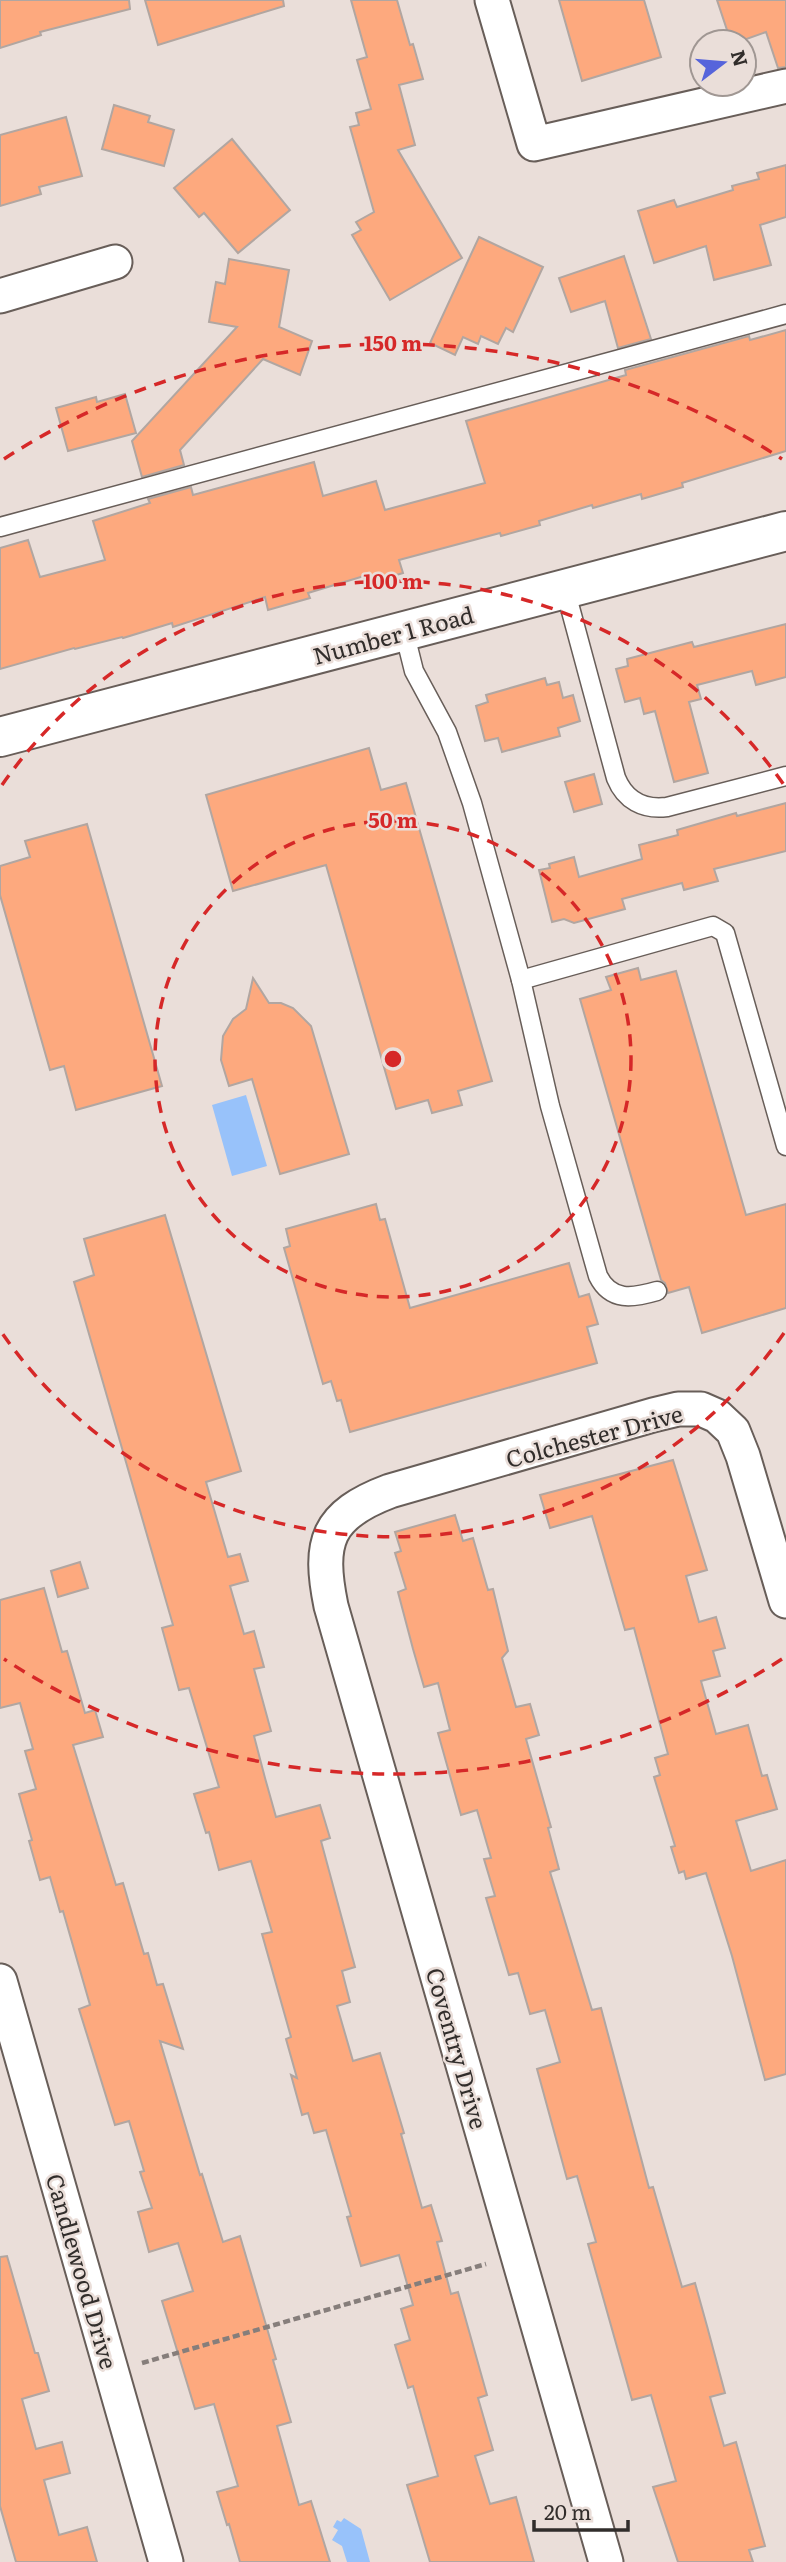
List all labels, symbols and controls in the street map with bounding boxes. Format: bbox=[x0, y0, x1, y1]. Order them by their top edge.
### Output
north arrow bbox=[688, 28, 758, 98]
text: N bbox=[725, 47, 756, 70]
text: 150 m bbox=[364, 326, 422, 357]
text: 100 m bbox=[363, 564, 423, 595]
street label: Number 1 Road bbox=[309, 596, 477, 672]
text: 50 m bbox=[368, 803, 418, 834]
centre of rings bbox=[381, 1047, 405, 1071]
street label: Colchester Drive bbox=[502, 1395, 686, 1475]
street label: Coventry Drive bbox=[419, 1963, 497, 2133]
street label: Candlewood Drive bbox=[39, 2169, 127, 2373]
scale bar bbox=[534, 2488, 628, 2532]
text: 20 m bbox=[544, 2495, 591, 2526]

